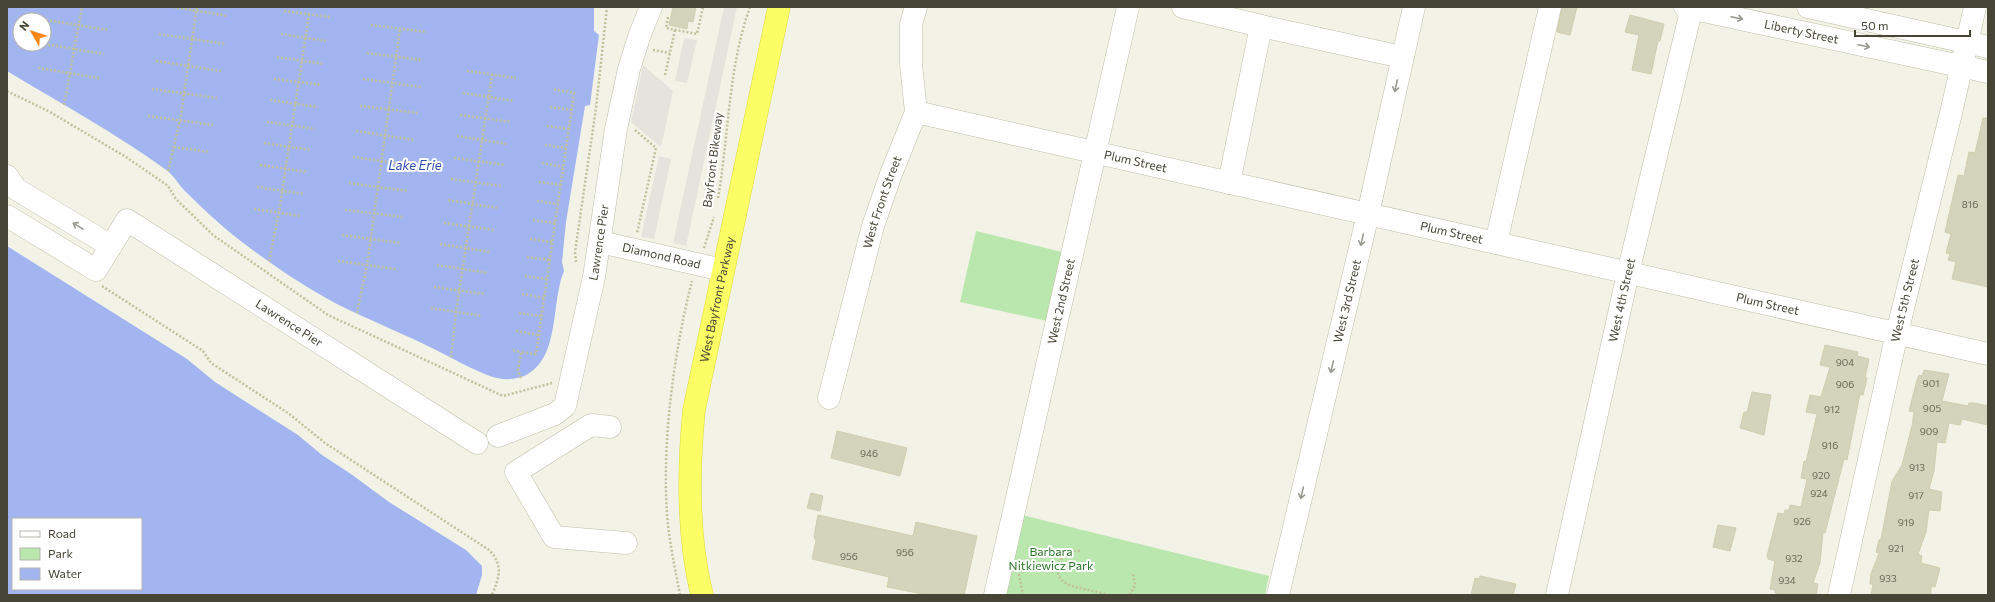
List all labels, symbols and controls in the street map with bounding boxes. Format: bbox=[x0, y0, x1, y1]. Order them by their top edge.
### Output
north arrow bbox=[12, 12, 52, 52]
scale bar bbox=[1855, 12, 1970, 38]
one-way arrow bbox=[1730, 15, 1743, 23]
street label: Liberty Street bbox=[1763, 16, 1840, 46]
text: N bbox=[16, 18, 31, 33]
text: 50 m bbox=[1861, 18, 1889, 32]
one-way arrow bbox=[1857, 42, 1870, 50]
one-way arrow bbox=[1392, 79, 1400, 92]
street label: Bayfront Bikeway bbox=[699, 111, 725, 208]
street label: Plum Street bbox=[1103, 147, 1169, 174]
street label: West Front Street bbox=[860, 153, 904, 250]
water label: Lake Erie bbox=[388, 157, 442, 173]
house number: 816 bbox=[1962, 198, 1978, 210]
street label: Lawrence Pier bbox=[585, 203, 611, 282]
street label: Plum Street bbox=[1419, 218, 1485, 246]
one-way arrow bbox=[73, 222, 84, 230]
one-way arrow bbox=[1357, 233, 1365, 246]
street label: West Bayfront Parkway bbox=[696, 235, 736, 363]
street label: Diamond Road bbox=[621, 239, 702, 271]
street label: West 4th Street bbox=[1605, 256, 1637, 343]
street label: West 2nd Street bbox=[1044, 257, 1077, 345]
street label: West 5th Street bbox=[1887, 257, 1921, 343]
street label: West 3rd Street bbox=[1330, 258, 1363, 344]
street label: Plum Street bbox=[1735, 289, 1801, 317]
street label: Lawrence Pier bbox=[253, 296, 326, 349]
house number: 904 bbox=[1836, 356, 1854, 368]
one-way arrow bbox=[1327, 360, 1335, 373]
house number: 901 bbox=[1923, 377, 1939, 389]
house number: 906 bbox=[1836, 378, 1854, 390]
house number: 905 bbox=[1923, 402, 1941, 414]
house number: 912 bbox=[1824, 403, 1840, 415]
house number: 909 bbox=[1920, 425, 1938, 437]
house number: 916 bbox=[1822, 439, 1838, 451]
house number: 946 bbox=[860, 447, 878, 459]
house number: 913 bbox=[1909, 461, 1925, 473]
house number: 920 bbox=[1812, 469, 1830, 481]
one-way arrow bbox=[1297, 486, 1305, 499]
house number: 924 bbox=[1810, 487, 1828, 499]
house number: 917 bbox=[1908, 489, 1924, 501]
house number: 926 bbox=[1793, 515, 1811, 527]
house number: 919 bbox=[1898, 516, 1914, 528]
legend bbox=[12, 518, 142, 590]
text: Road bbox=[48, 526, 76, 540]
house number: 921 bbox=[1888, 542, 1904, 554]
park label: Barbara Nitkiewicz Park bbox=[1009, 544, 1094, 572]
text: Park bbox=[48, 546, 74, 560]
house number: 956 bbox=[896, 546, 914, 558]
house number: 956 bbox=[840, 550, 858, 562]
house number: 932 bbox=[1785, 552, 1803, 564]
text: Water bbox=[48, 566, 82, 580]
house number: 933 bbox=[1879, 572, 1897, 584]
house number: 934 bbox=[1778, 574, 1796, 586]

